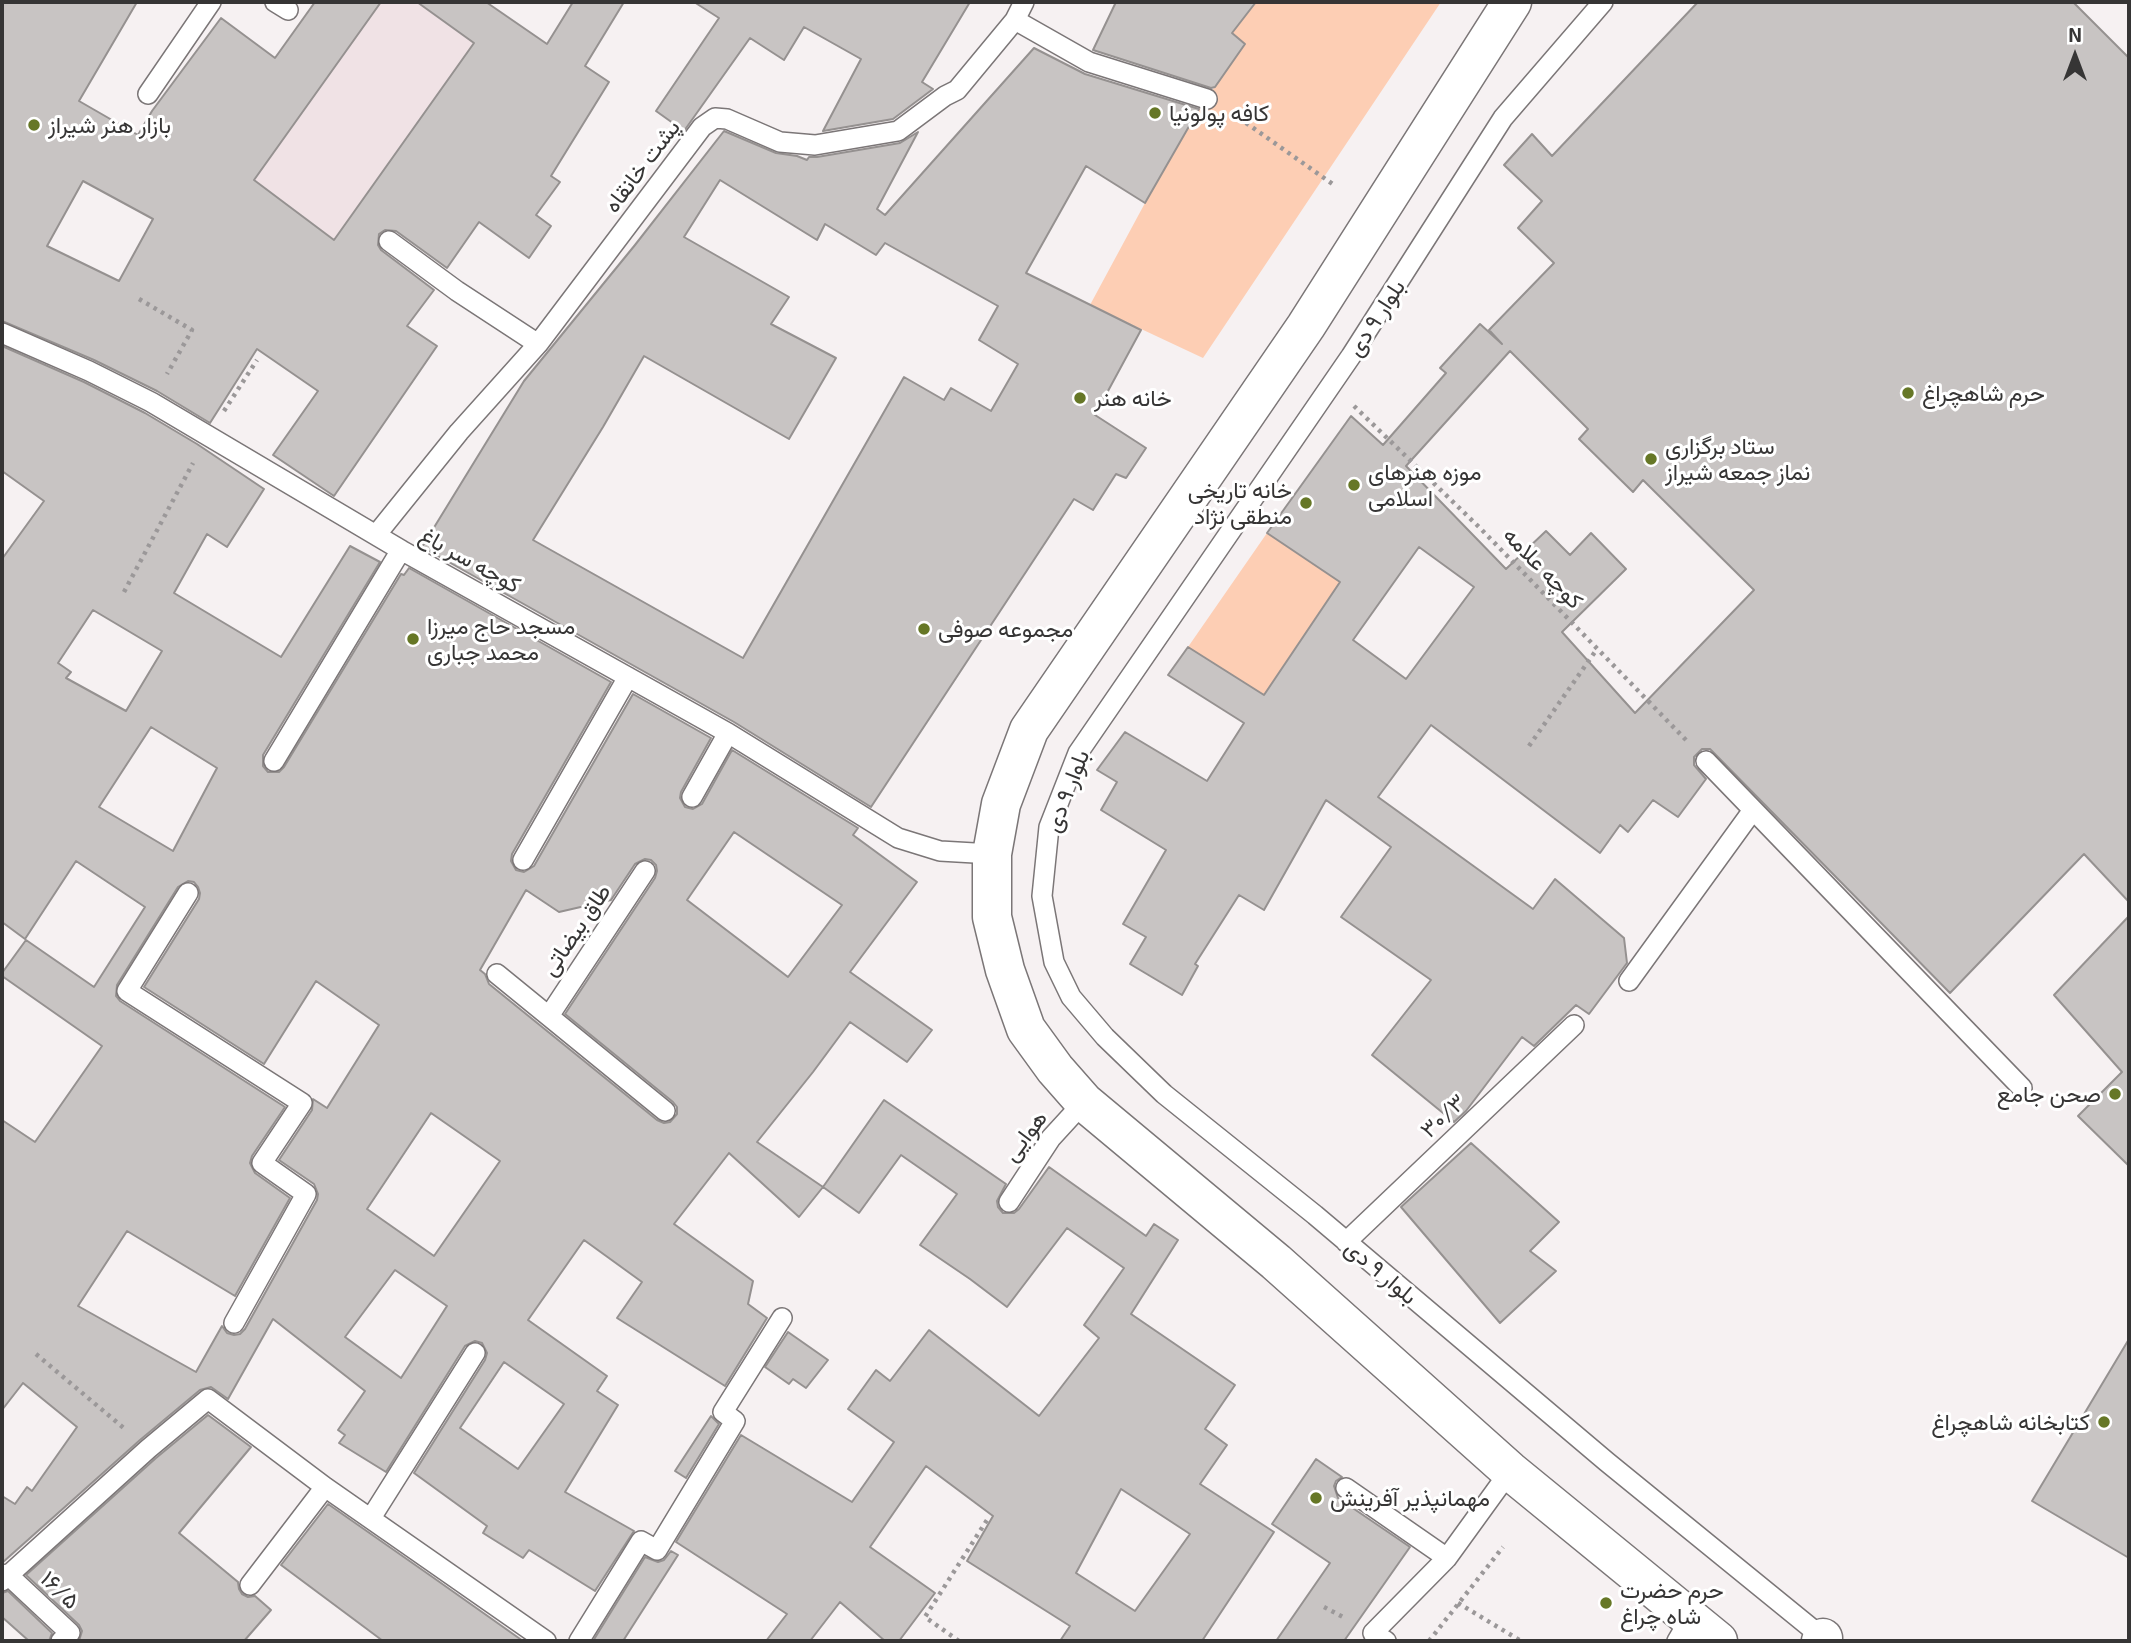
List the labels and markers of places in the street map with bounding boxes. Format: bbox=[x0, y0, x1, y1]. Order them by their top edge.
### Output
place label: کافه پولونیا bbox=[1169, 99, 1269, 127]
marker: کافه پولونیا bbox=[1147, 105, 1163, 121]
place label: بازار هنر شیراز bbox=[48, 111, 171, 139]
marker: بازار هنر شیراز bbox=[26, 117, 42, 133]
place label: حرم شاهچراغ bbox=[1922, 379, 2045, 407]
place label: خانه هنر bbox=[1094, 384, 1172, 412]
marker: حرم شاهچراغ bbox=[1900, 385, 1916, 401]
marker: خانه هنر bbox=[1072, 390, 1088, 406]
place label: ستاد برگزاری نماز جمعه شیراز bbox=[1665, 432, 1810, 486]
marker: ستاد برگزاری نماز جمعه شیراز bbox=[1643, 451, 1659, 467]
place label: موزه هنرهای اسلامی bbox=[1368, 458, 1481, 512]
place label: خانه تاریخی منطقی نژاد bbox=[1188, 476, 1292, 530]
marker: موزه هنرهای اسلامی bbox=[1346, 477, 1362, 493]
marker: خانه تاریخی منطقی نژاد bbox=[1298, 495, 1314, 511]
place label: مسجد حاج میرزا محمد جباری bbox=[427, 612, 575, 666]
place label: مجموعه صوفی bbox=[938, 615, 1073, 643]
marker: مجموعه صوفی bbox=[916, 621, 932, 637]
marker: مسجد حاج میرزا محمد جباری bbox=[405, 631, 421, 647]
place label: صحن جامع bbox=[1997, 1080, 2101, 1108]
marker: صحن جامع bbox=[2107, 1086, 2123, 1102]
place label: کتابخانه شاهچراغ bbox=[1931, 1408, 2090, 1436]
marker: کتابخانه شاهچراغ bbox=[2096, 1414, 2112, 1430]
place label: مهمانپذیر آفرینش bbox=[1330, 1484, 1490, 1512]
marker: مهمانپذیر آفرینش bbox=[1308, 1490, 1324, 1506]
place label: حرم حضرت شاه چراغ bbox=[1620, 1576, 1724, 1630]
marker: حرم حضرت شاه چراغ bbox=[1598, 1595, 1614, 1611]

